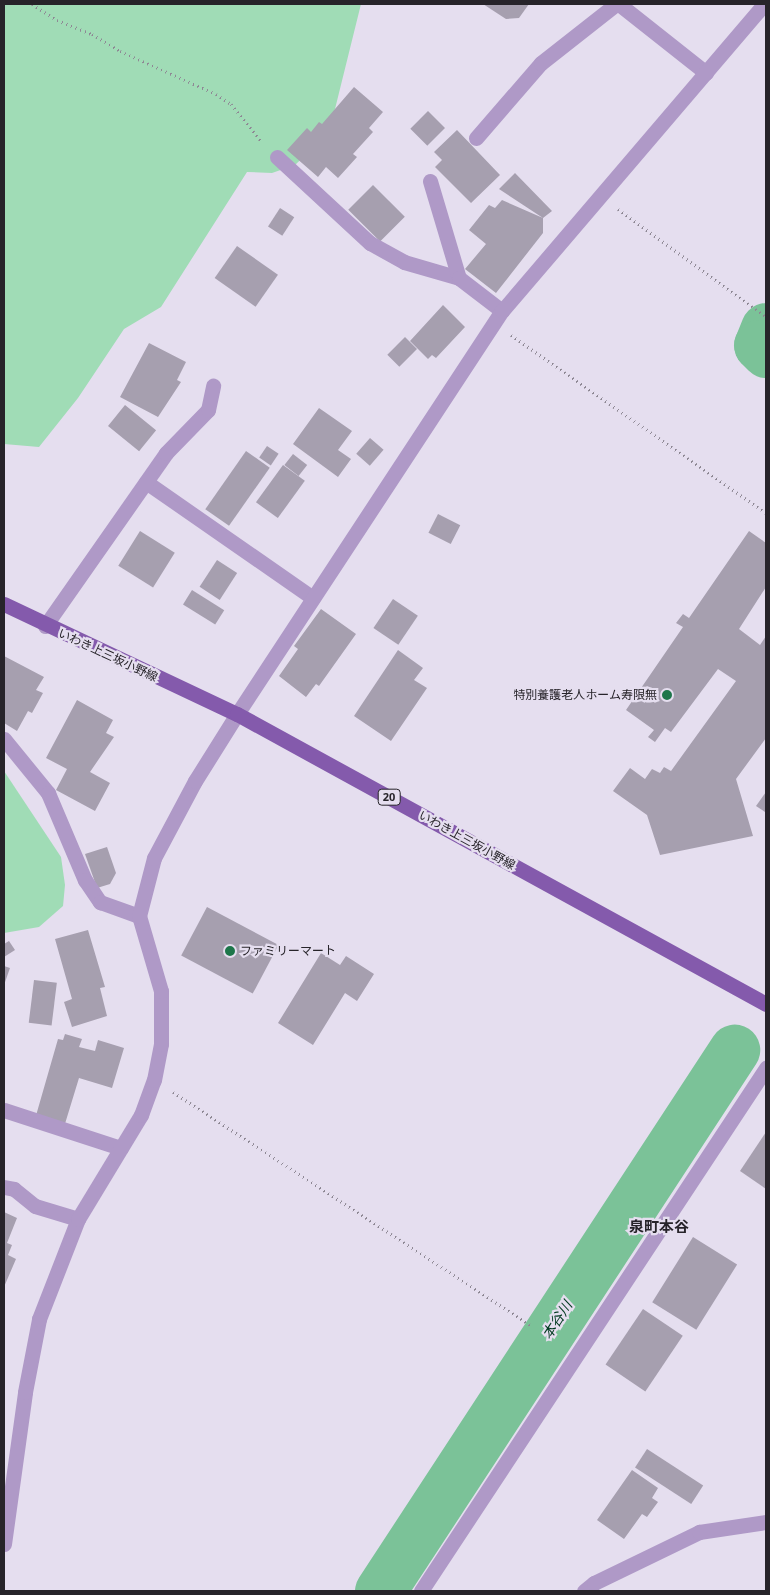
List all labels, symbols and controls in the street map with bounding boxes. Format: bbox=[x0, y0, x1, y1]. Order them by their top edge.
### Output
street label: いわき上三坂小野線 bbox=[56, 626, 160, 684]
place label: 特別養護老人ホーム寿限無 bbox=[513, 688, 657, 702]
marker: 特別養護老人ホーム寿限無 bbox=[661, 689, 673, 701]
road number: 20 bbox=[376, 789, 402, 806]
street label: いわき上三坂小野線 bbox=[416, 808, 518, 872]
place label: ファミリーマート bbox=[240, 944, 336, 958]
marker: ファミリーマート bbox=[224, 945, 236, 957]
district label: 泉町本谷 bbox=[629, 1218, 689, 1236]
water label: 本谷川 bbox=[539, 1298, 575, 1342]

